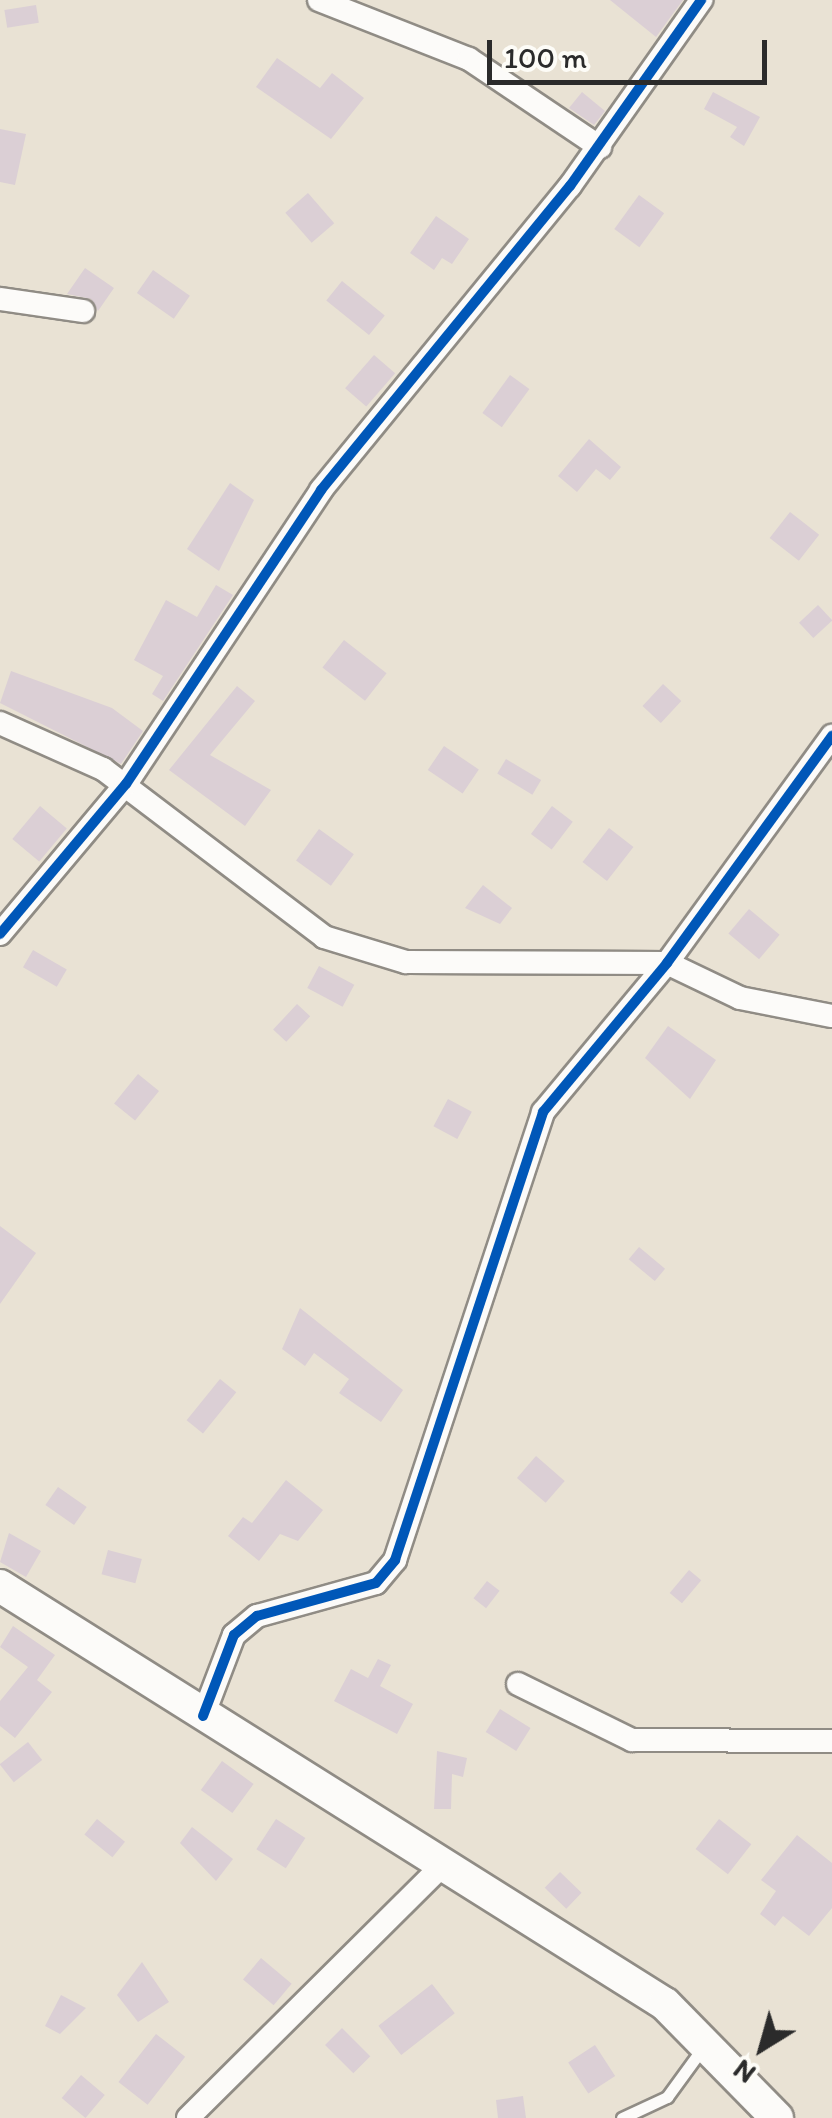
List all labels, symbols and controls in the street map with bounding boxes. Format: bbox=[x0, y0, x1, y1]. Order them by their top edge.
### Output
scale bar bbox=[492, 20, 772, 82]
text: 100 m bbox=[504, 39, 587, 76]
north arrow bbox=[712, 1998, 812, 2098]
text: N bbox=[726, 2053, 762, 2091]

